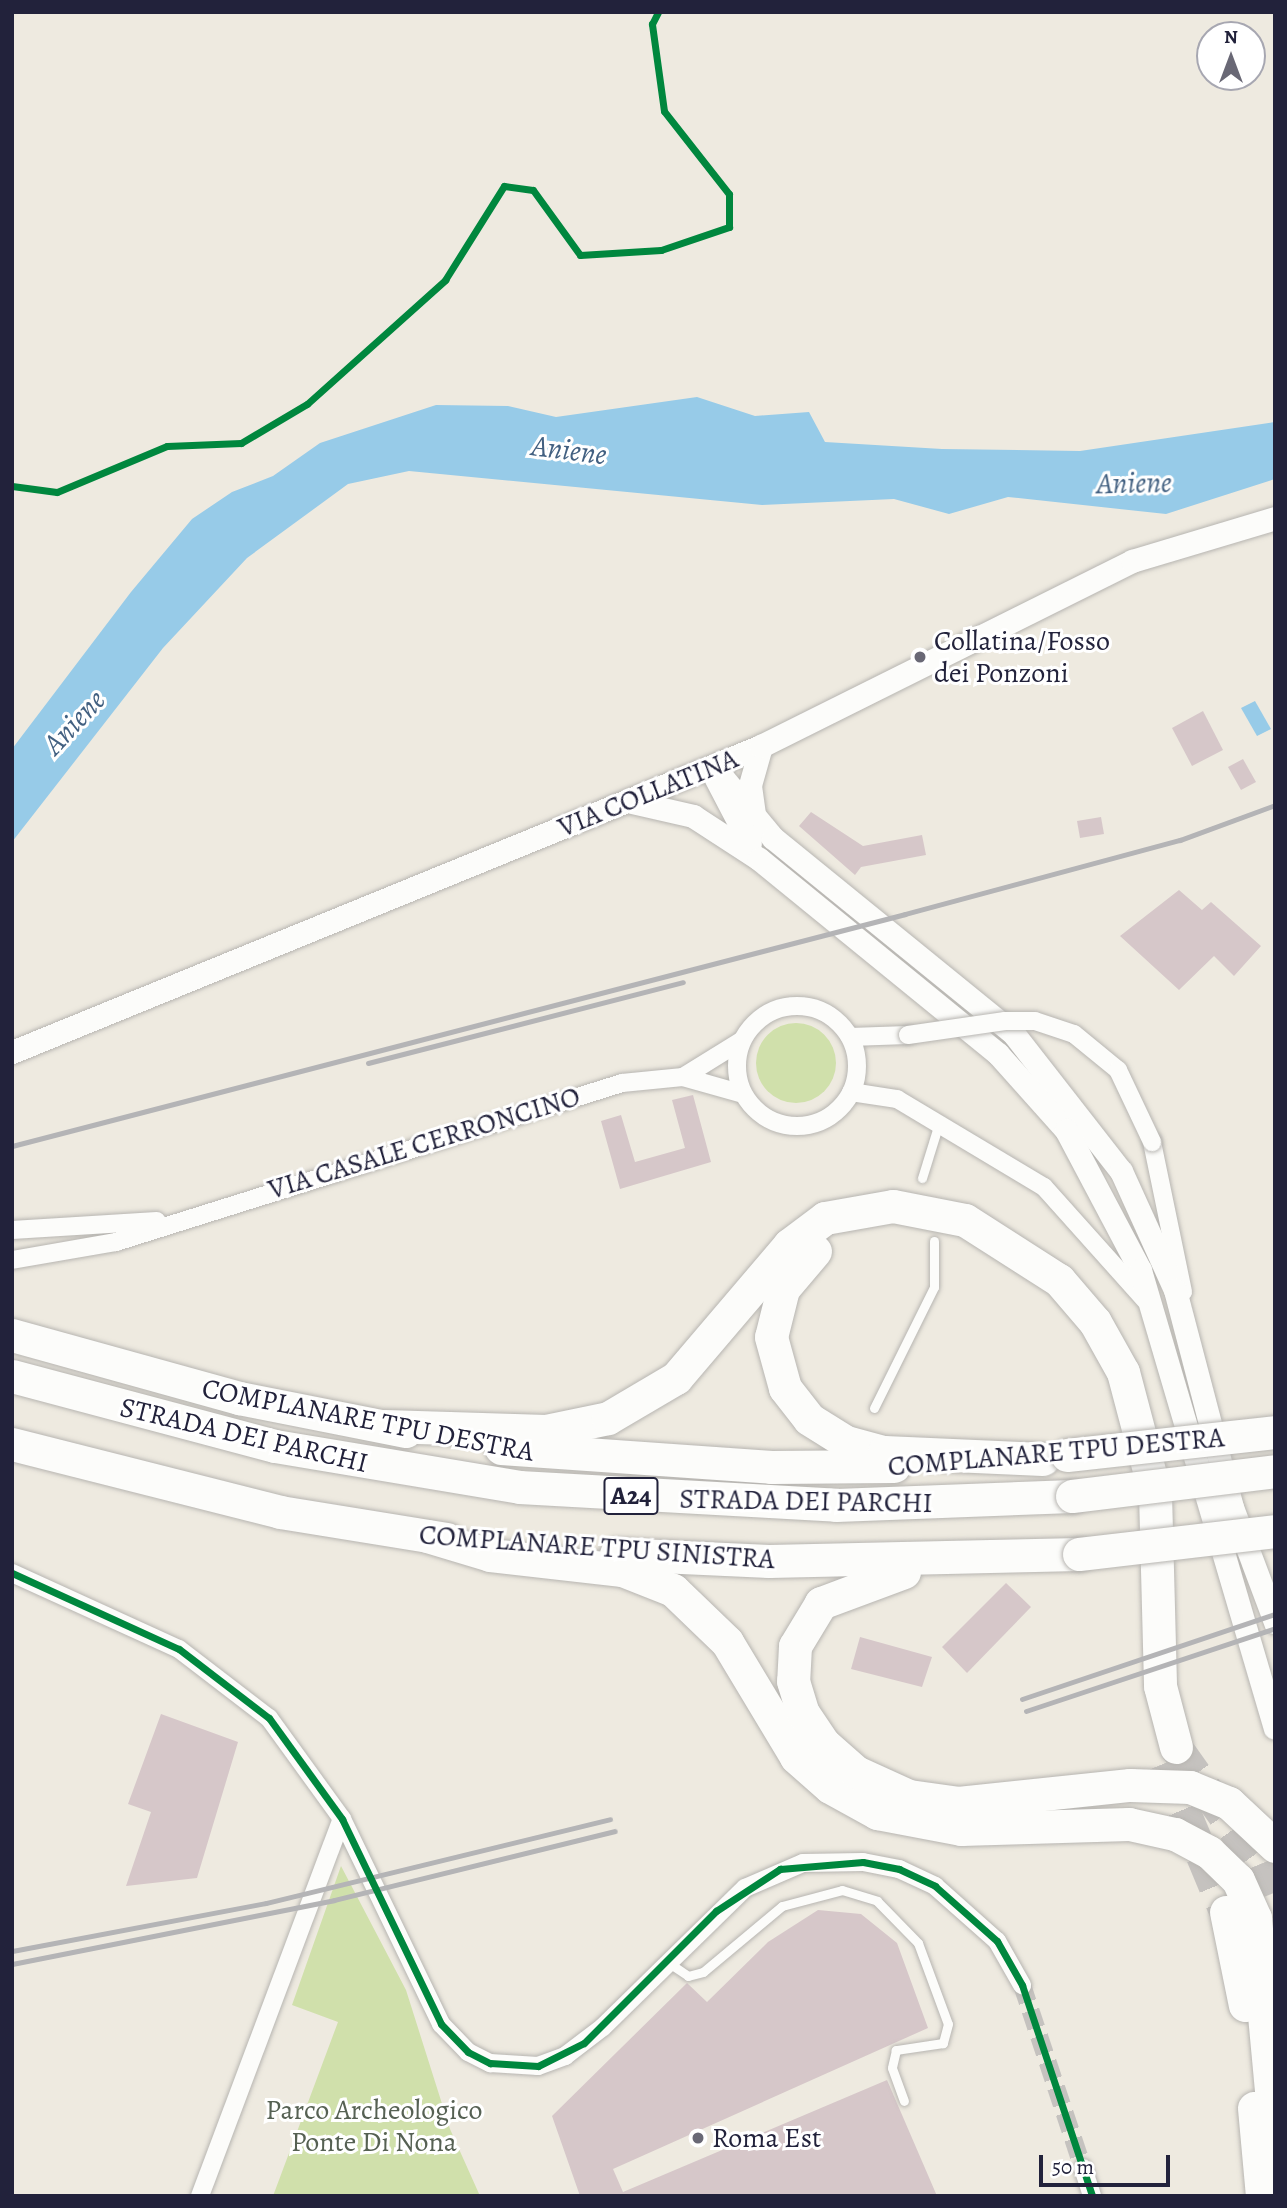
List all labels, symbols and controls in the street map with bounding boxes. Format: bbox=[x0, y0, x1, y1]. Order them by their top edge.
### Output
north arrow bbox=[1196, 21, 1266, 91]
text: N bbox=[1224, 24, 1238, 50]
water label: Aniene bbox=[529, 428, 609, 472]
water label: Aniene bbox=[1096, 464, 1172, 502]
place label: Collatina/Fosso dei Ponzoni bbox=[934, 624, 1110, 690]
marker: Collatina/Fosso dei Ponzoni bbox=[912, 649, 928, 665]
water label: Aniene bbox=[35, 682, 113, 762]
street label: VIA COLLATINA bbox=[553, 742, 743, 844]
street label: VIA CASALE CERRONCINO bbox=[264, 1080, 584, 1206]
street label: COMPLANARE TPU DESTRA bbox=[199, 1371, 537, 1469]
street label: STRADA DEI PARCHI bbox=[117, 1390, 371, 1480]
street label: COMPLANARE TPU DESTRA bbox=[886, 1421, 1226, 1483]
road number: A24 bbox=[603, 1474, 659, 1518]
street label: STRADA DEI PARCHI bbox=[679, 1482, 933, 1520]
street label: COMPLANARE TPU SINISTRA bbox=[418, 1518, 776, 1576]
park label: Parco Archeologico Ponte Di Nona bbox=[266, 2093, 482, 2159]
place label: Roma Est bbox=[712, 2121, 821, 2155]
marker: Roma Est bbox=[690, 2130, 706, 2146]
scale bar bbox=[1042, 2142, 1173, 2186]
text: 50 m bbox=[1052, 2153, 1094, 2181]

